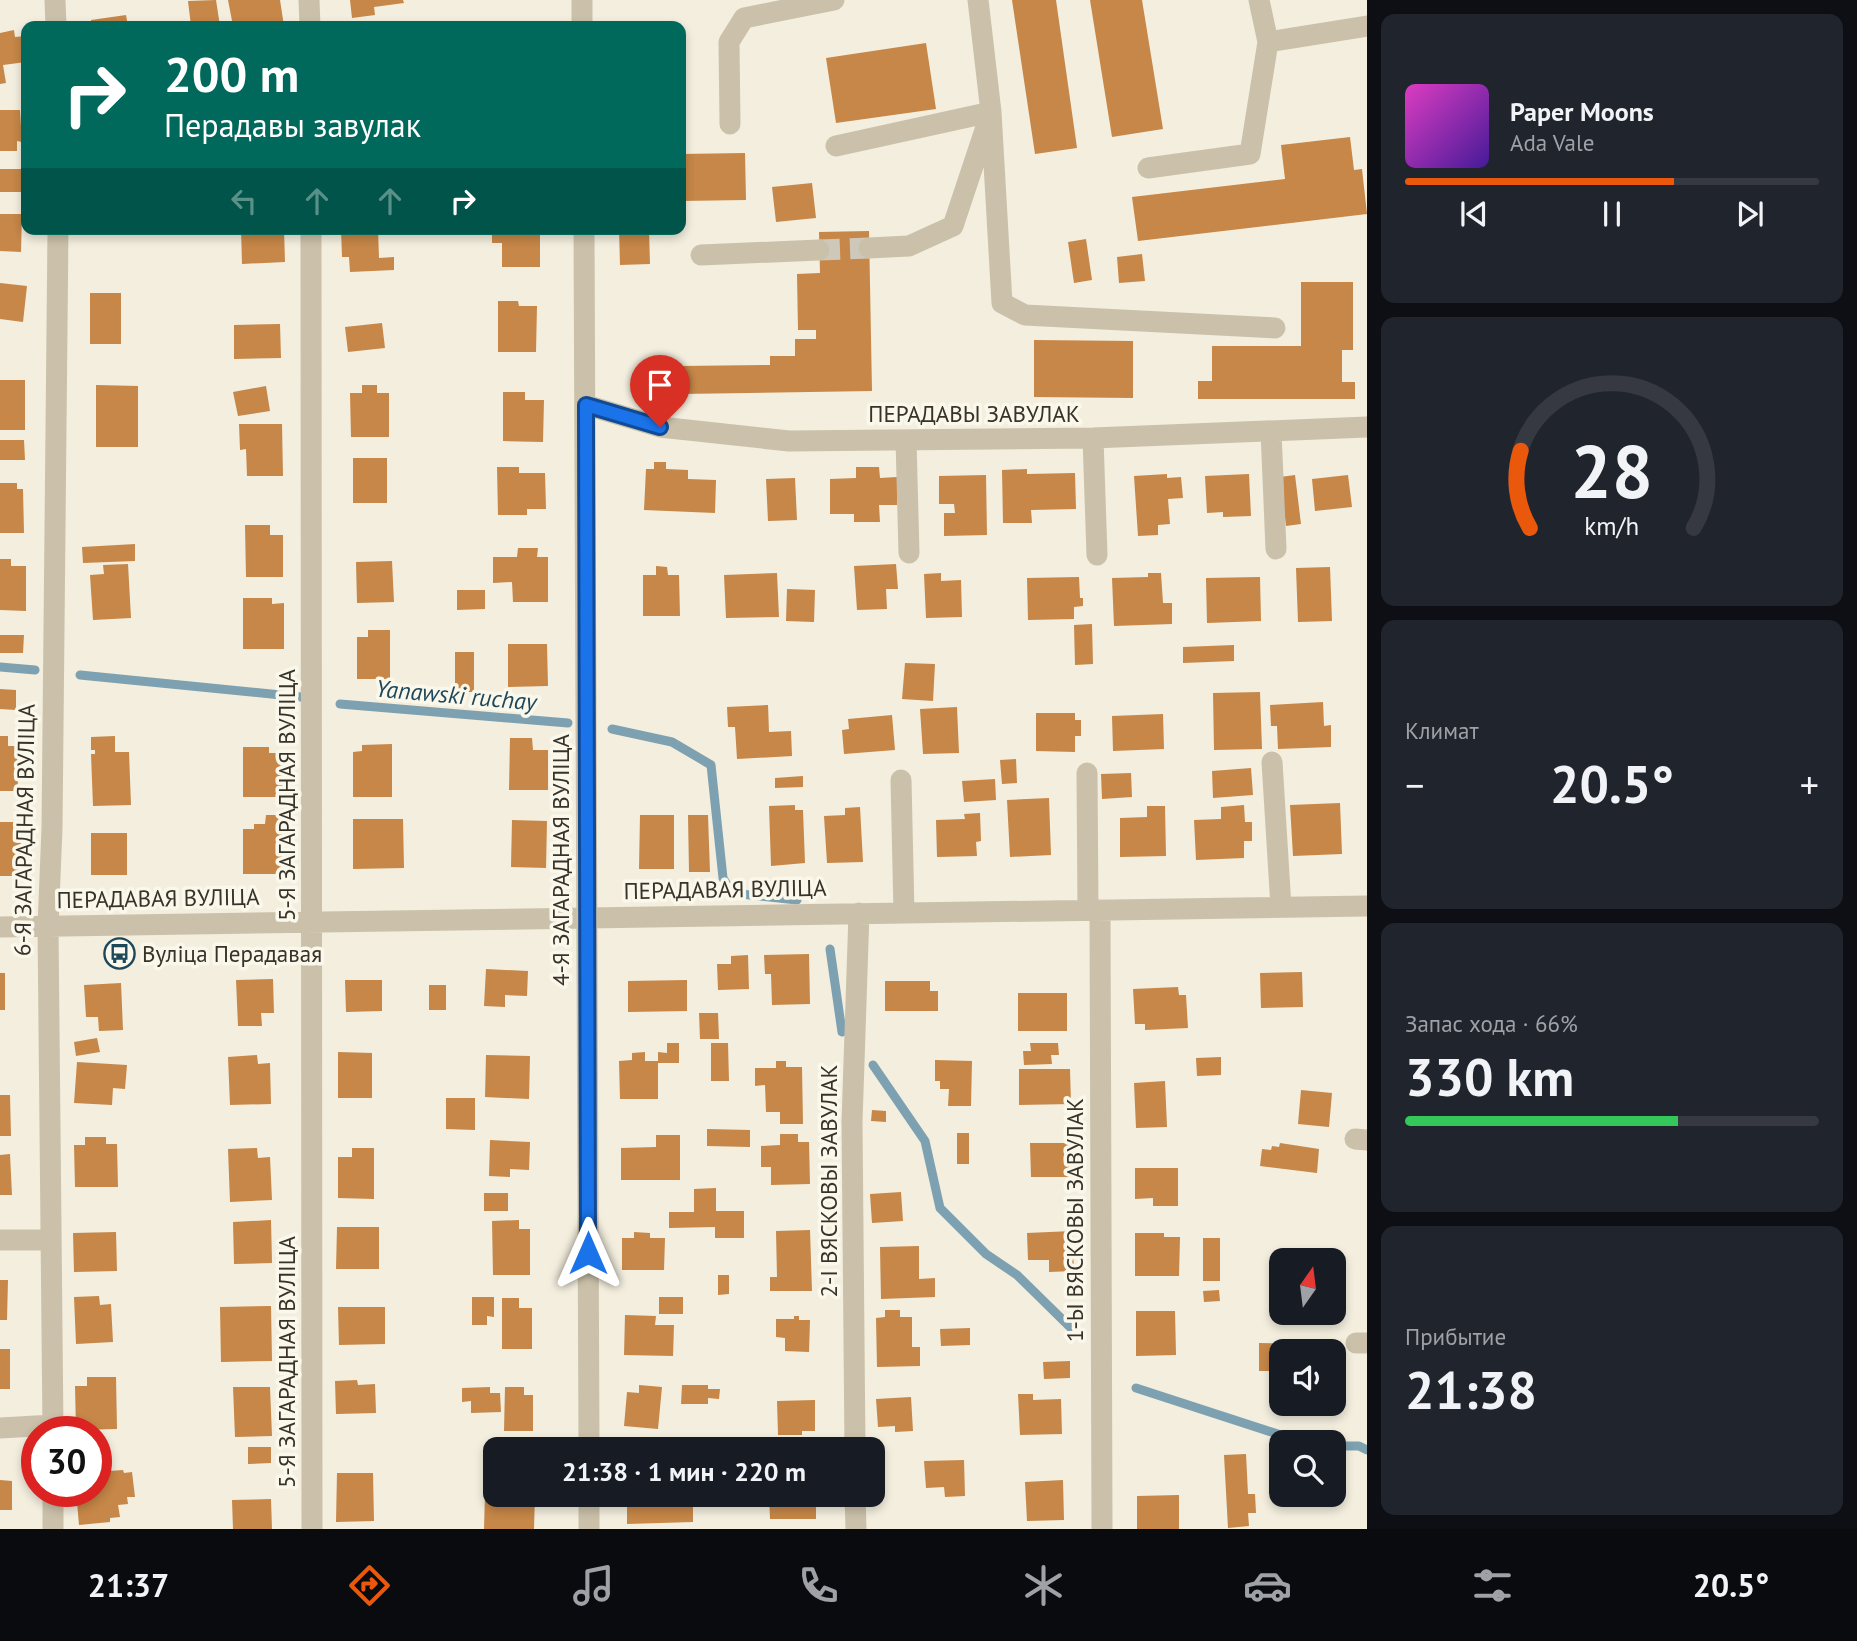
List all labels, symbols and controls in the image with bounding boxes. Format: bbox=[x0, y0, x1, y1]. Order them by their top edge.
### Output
text: 200 m bbox=[164, 42, 299, 106]
icon: right bbox=[49, 49, 140, 140]
text: Paper Moons bbox=[1510, 95, 1654, 128]
text: Перадавы завулак bbox=[164, 104, 421, 146]
text: Ada Vale bbox=[1510, 128, 1594, 157]
icon: left bbox=[225, 182, 263, 220]
icon: ahead bbox=[298, 182, 336, 220]
icon: ahead bbox=[371, 182, 409, 220]
icon: right bbox=[444, 182, 482, 220]
icon: previous bbox=[1455, 195, 1493, 233]
icon: pause bbox=[1593, 195, 1631, 233]
icon: next bbox=[1731, 195, 1769, 233]
pin bbox=[630, 355, 690, 427]
icon: arrive bbox=[641, 366, 679, 404]
street label: ПЕРАДАВЫ ЗАВУЛАК bbox=[868, 399, 1080, 428]
text: 28 bbox=[1571, 424, 1653, 518]
text: km/h bbox=[1585, 509, 1639, 541]
street label: 5-Я ЗАГАРАДНАЯ ВУЛІЦА bbox=[272, 668, 301, 921]
water label: Yanawski ruchay bbox=[374, 673, 539, 718]
street label: 6-Я ЗАГАРАДНАЯ ВУЛІЦА bbox=[7, 703, 41, 956]
text: Климат bbox=[1405, 716, 1479, 745]
street label: 4-Я ЗАГАРАДНАЯ ВУЛІЦА bbox=[546, 733, 575, 986]
text: 20.5° bbox=[1550, 750, 1674, 817]
text: − bbox=[1405, 760, 1424, 809]
text: + bbox=[1800, 760, 1819, 809]
street label: ПЕРАДАВАЯ ВУЛІЦА bbox=[623, 873, 827, 905]
street label: ПЕРАДАВАЯ ВУЛІЦА bbox=[56, 882, 260, 914]
bus stop icon: Вуліца Перадавая bbox=[102, 936, 136, 970]
place label: Вуліца Перадавая bbox=[142, 939, 322, 968]
text: Запас хода · 66% bbox=[1405, 1009, 1578, 1038]
text: 330 km bbox=[1405, 1043, 1574, 1110]
street label: 2-І ВЯСКОВЫ ЗАВУЛАК bbox=[814, 1064, 843, 1298]
street label: 1-Ы ВЯСКОВЫ ЗАВУЛАК bbox=[1060, 1098, 1089, 1342]
position arrow bbox=[551, 1216, 625, 1290]
street label: 5-Я ЗАГАРАДНАЯ ВУЛІЦА bbox=[272, 1235, 301, 1488]
north arrow bbox=[1269, 1248, 1346, 1325]
map controls bbox=[1269, 1248, 1346, 1507]
text: Прибытие bbox=[1405, 1322, 1506, 1351]
button: sound bbox=[1269, 1339, 1346, 1416]
text: 21:38 bbox=[1405, 1356, 1537, 1423]
speed limit sign: 30 bbox=[21, 1416, 112, 1507]
button: search bbox=[1269, 1430, 1346, 1507]
text: 21:38 · 1 мин · 220 m bbox=[562, 1455, 806, 1488]
icon: directions bbox=[345, 1561, 394, 1610]
icon: music bbox=[569, 1561, 618, 1610]
icon: phone bbox=[794, 1561, 843, 1610]
icon: climate bbox=[1019, 1561, 1068, 1610]
icon: car bbox=[1243, 1561, 1292, 1610]
icon: filters bbox=[1468, 1561, 1517, 1610]
text: 21:37 bbox=[88, 1564, 169, 1606]
text: 20.5° bbox=[1693, 1564, 1769, 1606]

